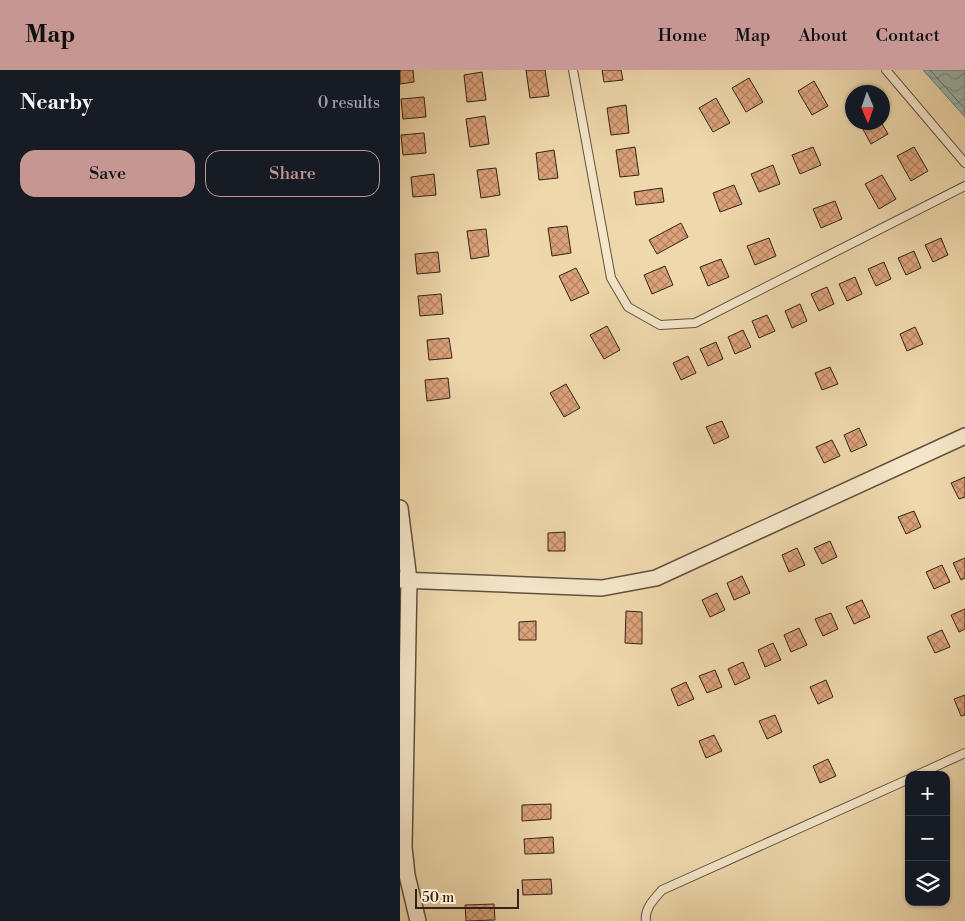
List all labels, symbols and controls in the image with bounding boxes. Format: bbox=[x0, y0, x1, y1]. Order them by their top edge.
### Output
text: Map bbox=[25, 20, 75, 50]
text: Home bbox=[658, 24, 707, 47]
text: Map bbox=[735, 24, 771, 47]
text: About bbox=[799, 24, 848, 47]
text: Contact bbox=[876, 24, 940, 47]
north arrow bbox=[845, 85, 890, 130]
text: Nearby bbox=[20, 90, 93, 116]
text: 0 results bbox=[318, 93, 380, 113]
button: Save bbox=[20, 150, 195, 197]
button: Share bbox=[205, 150, 380, 197]
map controls bbox=[905, 771, 950, 906]
button: + bbox=[905, 771, 950, 816]
button: − bbox=[905, 816, 950, 861]
button: layers bbox=[905, 861, 950, 906]
scale bar bbox=[415, 886, 519, 909]
text: 50 m bbox=[422, 889, 454, 907]

